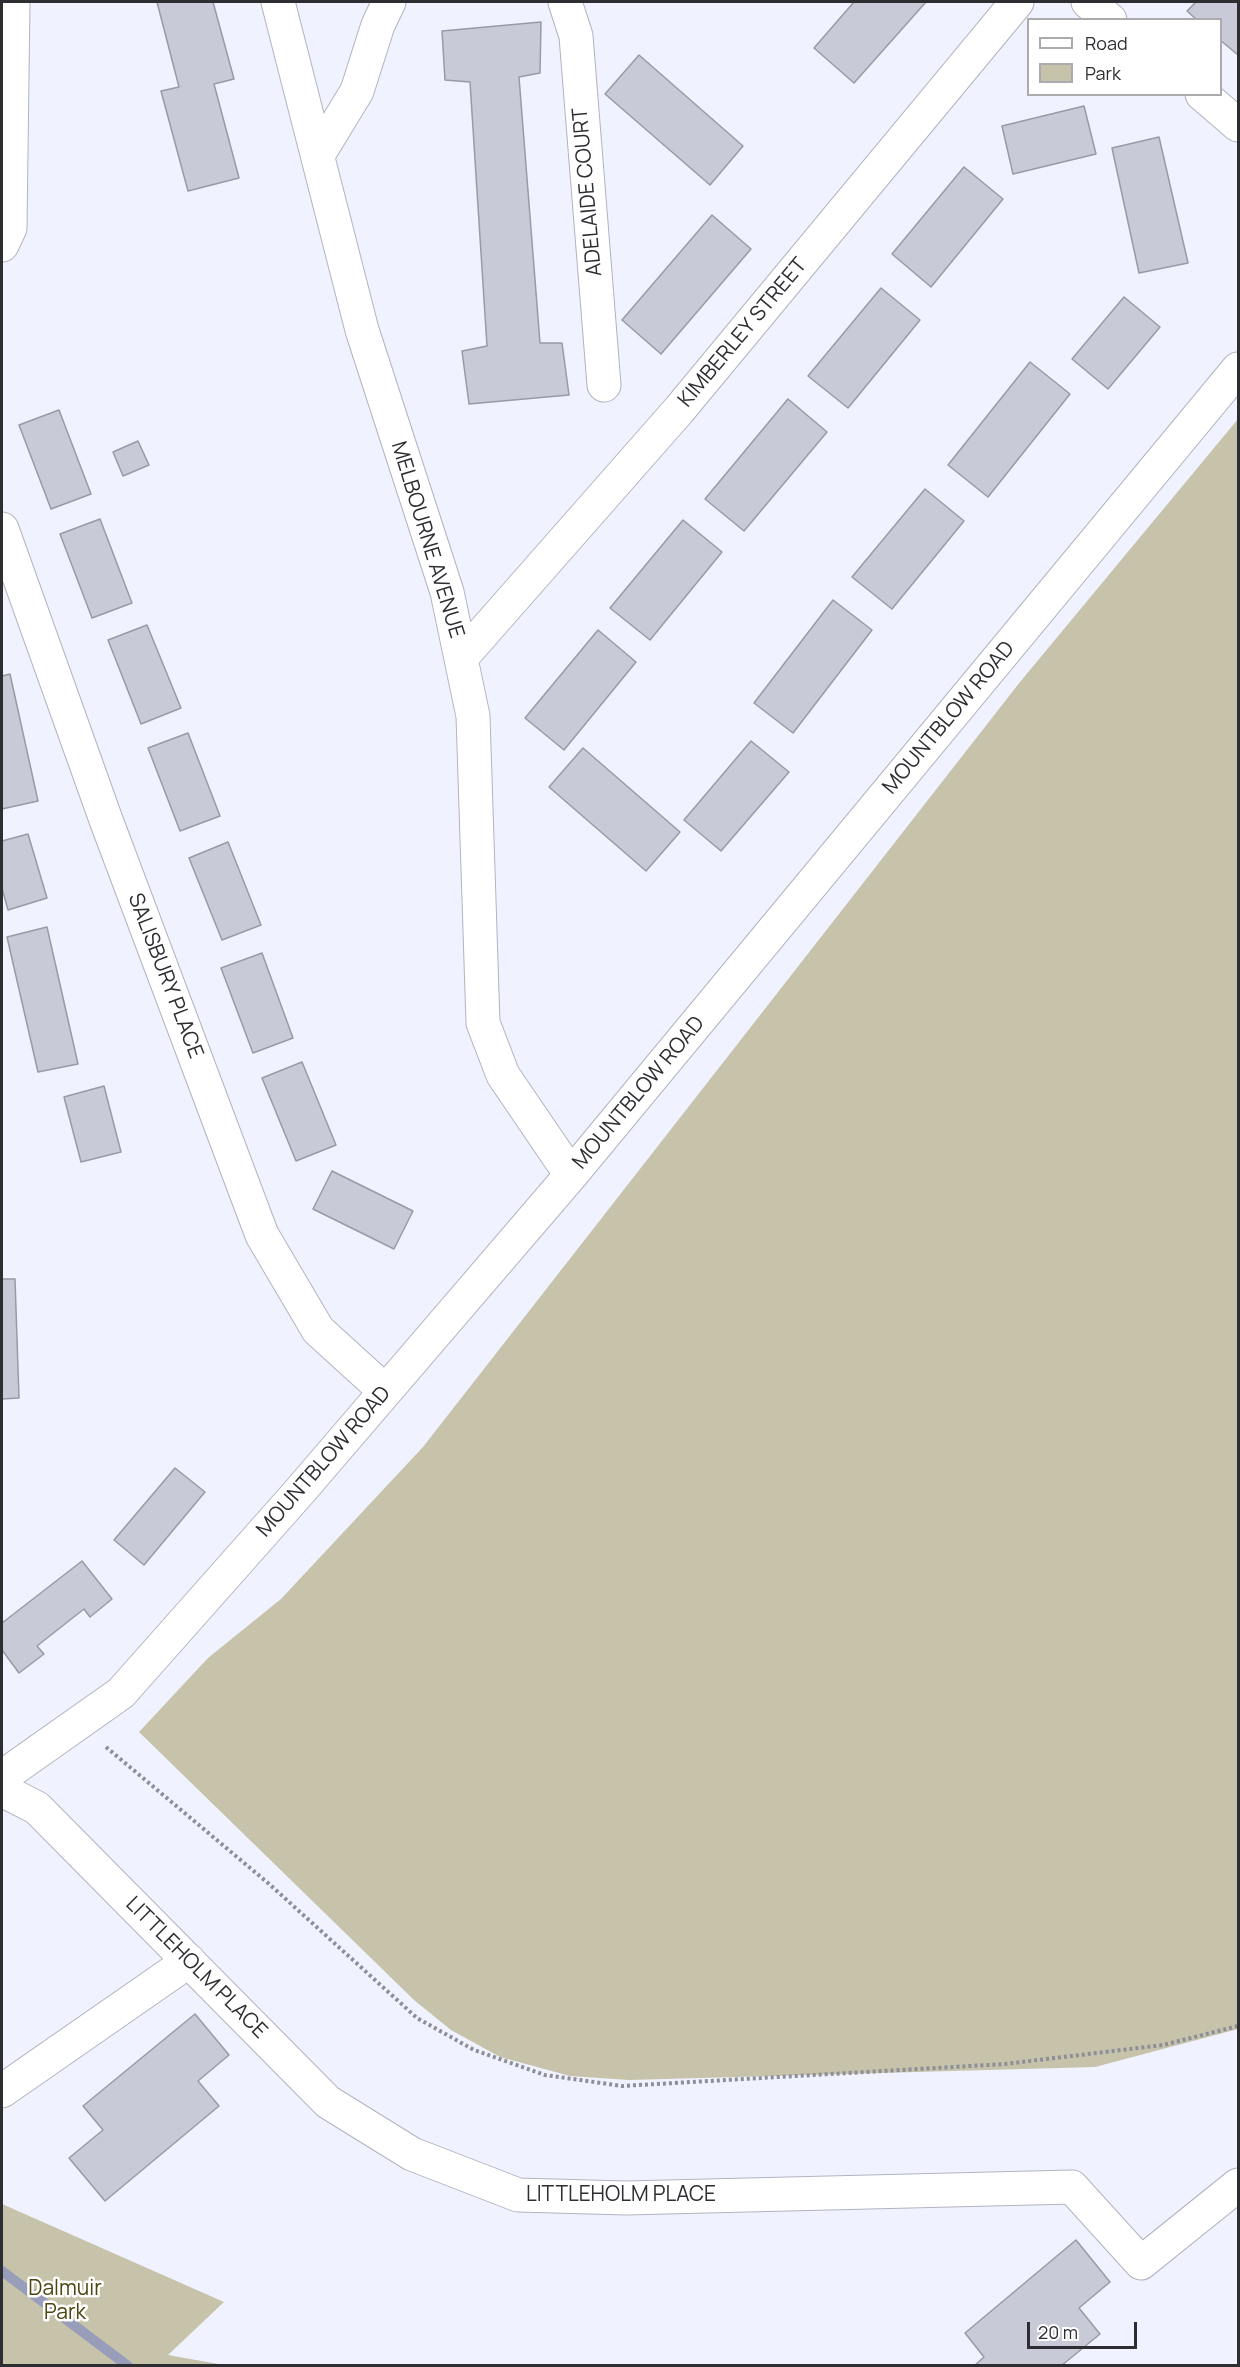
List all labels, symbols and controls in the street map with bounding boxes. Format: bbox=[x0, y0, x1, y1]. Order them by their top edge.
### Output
legend bbox=[1027, 18, 1222, 96]
text: Road bbox=[1085, 31, 1128, 55]
text: Park bbox=[1085, 61, 1121, 85]
street label: ADELAIDE COURT bbox=[568, 107, 608, 277]
street label: KIMBERLEY STREET bbox=[673, 253, 813, 413]
street label: MELBOURNE AVENUE bbox=[385, 439, 469, 641]
street label: MOUNTBLOW ROAD bbox=[878, 637, 1020, 799]
street label: SALISBURY PLACE bbox=[122, 890, 208, 1062]
street label: MOUNTBLOW ROAD bbox=[568, 1012, 710, 1174]
street label: MOUNTBLOW ROAD bbox=[252, 1381, 396, 1543]
street label: LITTLEHOLM PLACE bbox=[120, 1892, 272, 2044]
street label: LITTLEHOLM PLACE bbox=[526, 2182, 716, 2208]
park label: Dalmuir Park bbox=[28, 2276, 102, 2326]
scale bar bbox=[1030, 2310, 1140, 2348]
text: 20 m bbox=[1038, 2320, 1078, 2344]

